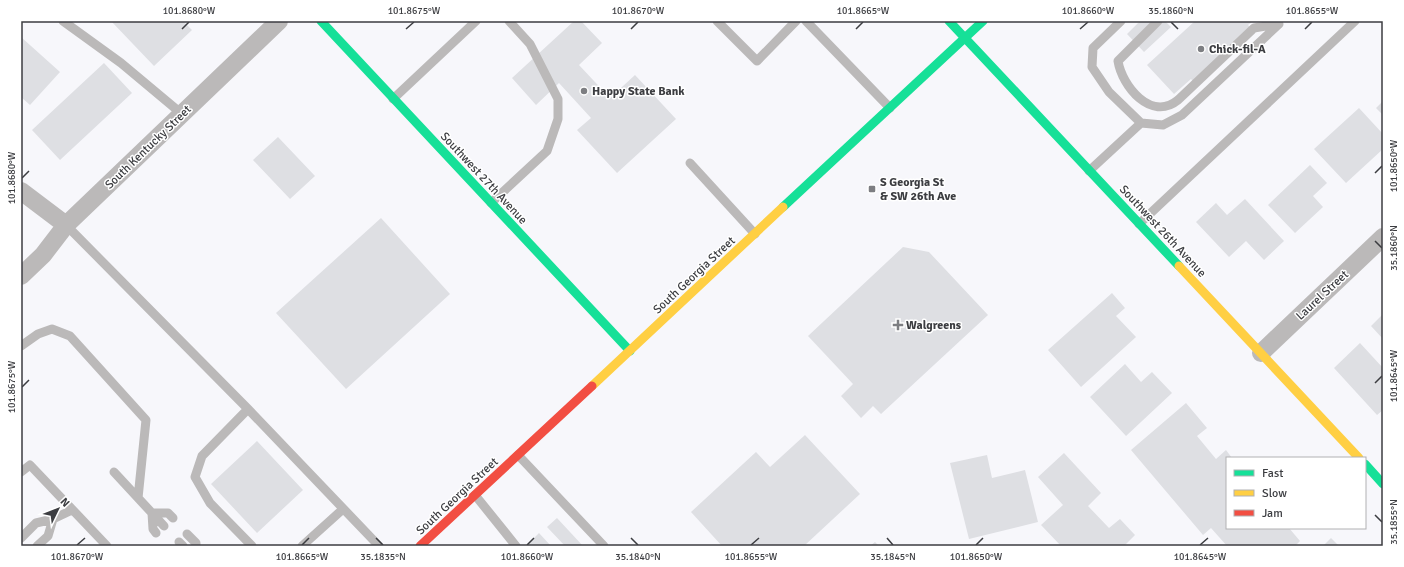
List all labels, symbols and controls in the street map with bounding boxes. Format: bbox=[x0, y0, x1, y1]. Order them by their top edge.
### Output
text: 101.8680°W bbox=[163, 5, 216, 17]
text: 101.8675°W bbox=[388, 5, 441, 17]
text: 101.8670°W bbox=[612, 5, 665, 17]
text: 101.8665°W bbox=[837, 5, 890, 17]
text: 101.8660°W bbox=[1062, 5, 1115, 17]
text: 35.1860°N bbox=[1148, 5, 1194, 17]
text: 101.8655°W bbox=[1286, 5, 1339, 17]
place label: Chick-fil-A bbox=[1209, 42, 1266, 57]
marker: Chick-fil-A bbox=[1196, 44, 1206, 54]
place label: Happy State Bank bbox=[592, 84, 685, 99]
marker: Happy State Bank bbox=[579, 86, 589, 96]
street label: South Kentucky Street bbox=[102, 102, 195, 192]
street label: Southwest 27th Avenue bbox=[437, 129, 530, 228]
text: 101.8650°W bbox=[1388, 139, 1400, 192]
text: 101.8680°W bbox=[6, 151, 18, 204]
place label: S Georgia St & SW 26th Ave bbox=[880, 175, 956, 204]
street label: Southwest 26th Avenue bbox=[1116, 182, 1209, 281]
marker: S Georgia St & SW 26th Ave bbox=[867, 184, 877, 194]
text: 35.1860°N bbox=[1388, 225, 1400, 271]
street label: South Georgia Street bbox=[650, 234, 738, 317]
street label: Laurel Street bbox=[1293, 267, 1352, 324]
place label: Walgreens bbox=[906, 318, 962, 333]
marker: Walgreens bbox=[893, 320, 903, 330]
text: 101.8645°W bbox=[1388, 349, 1400, 402]
text: 101.8675°W bbox=[6, 360, 18, 413]
street label: South Georgia Street bbox=[413, 455, 501, 538]
legend bbox=[1226, 457, 1366, 529]
text: Fast bbox=[1262, 466, 1283, 481]
text: Slow bbox=[1262, 486, 1287, 501]
north arrow bbox=[38, 489, 78, 529]
text: N bbox=[58, 495, 72, 510]
text: 35.1855°N bbox=[1388, 499, 1400, 545]
text: Jam bbox=[1262, 506, 1283, 521]
text: 101.8670°W bbox=[51, 551, 104, 563]
text: 101.8665°W bbox=[276, 551, 329, 563]
text: 35.1835°N bbox=[360, 551, 406, 563]
text: 101.8660°W bbox=[501, 551, 554, 563]
text: 35.1840°N bbox=[615, 551, 661, 563]
text: 101.8655°W bbox=[725, 551, 778, 563]
text: 35.1845°N bbox=[870, 551, 916, 563]
text: 101.8650°W bbox=[950, 551, 1003, 563]
text: 101.8645°W bbox=[1174, 551, 1227, 563]

